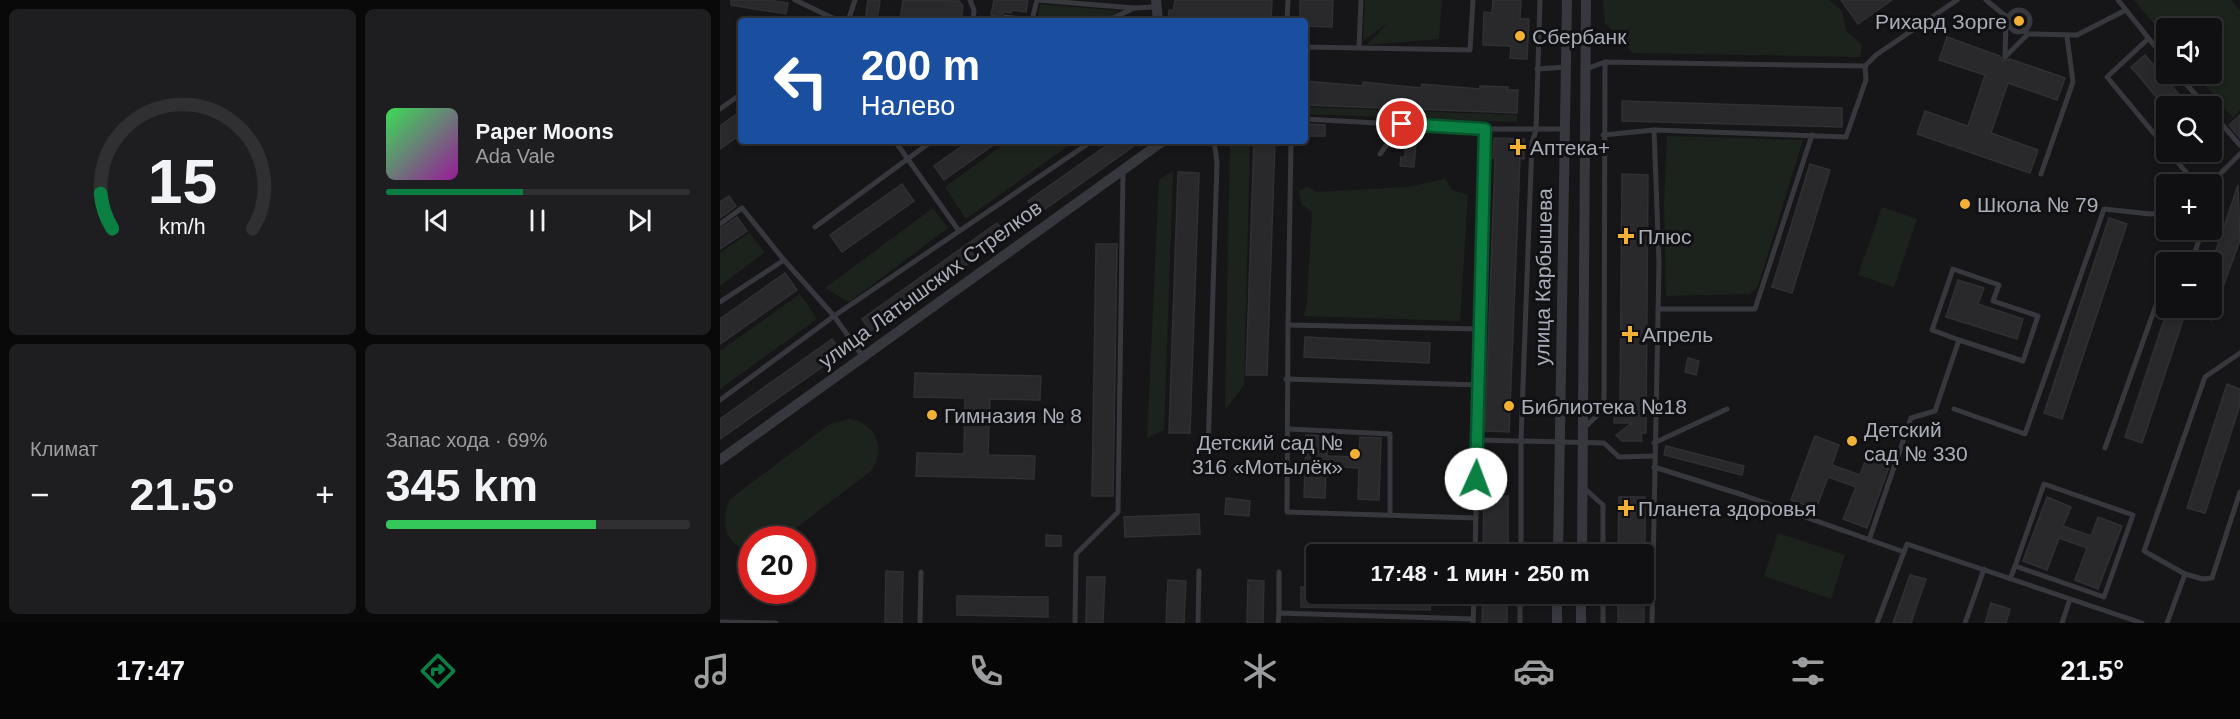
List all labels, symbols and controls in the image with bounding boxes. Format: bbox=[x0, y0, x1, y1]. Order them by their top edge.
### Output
place label: Рихард Зорге bbox=[1875, 10, 2007, 33]
marker: Рихард Зорге bbox=[2012, 14, 2026, 28]
map controls bbox=[2156, 18, 2222, 318]
button: sound bbox=[2156, 18, 2222, 84]
place label: Сбербанк bbox=[1532, 25, 1627, 48]
marker: Сбербанк bbox=[1513, 29, 1527, 43]
icon: left bbox=[762, 42, 840, 120]
text: 200 m bbox=[861, 42, 980, 89]
text: Налево bbox=[861, 91, 955, 121]
button: search bbox=[2156, 96, 2222, 162]
pin bbox=[1376, 98, 1427, 149]
icon: arrive bbox=[1385, 107, 1418, 140]
text: Paper Moons bbox=[476, 119, 614, 144]
place label: Аптека+ bbox=[1530, 136, 1610, 159]
marker: Аптека+ bbox=[1511, 140, 1525, 154]
text: Ada Vale bbox=[476, 145, 555, 167]
text: 15 bbox=[148, 147, 217, 216]
button: + bbox=[2156, 174, 2222, 240]
street label: улица Карбышева bbox=[1530, 188, 1556, 366]
place label: Школа № 79 bbox=[1977, 193, 2098, 216]
street label: улица Латышских Стрелков bbox=[814, 195, 1046, 373]
marker: Школа № 79 bbox=[1958, 197, 1972, 211]
icon: previous bbox=[420, 204, 453, 237]
icon: pause bbox=[521, 204, 554, 237]
icon: next bbox=[623, 204, 656, 237]
text: km/h bbox=[159, 216, 205, 240]
place label: Плюс bbox=[1638, 225, 1692, 248]
marker: Плюс bbox=[1619, 229, 1633, 243]
button: − bbox=[2156, 252, 2222, 318]
place label: Апрель bbox=[1642, 323, 1713, 346]
marker: Апрель bbox=[1623, 327, 1637, 341]
place label: Библиотека №18 bbox=[1521, 395, 1687, 418]
marker: Библиотека №18 bbox=[1502, 399, 1516, 413]
place label: Гимназия № 8 bbox=[944, 404, 1082, 427]
marker: Гимназия № 8 bbox=[925, 408, 939, 422]
place label: Детский сад № 330 bbox=[1864, 418, 1968, 465]
text: Запас хода · 69% bbox=[386, 429, 547, 451]
place label: Детский сад № 316 «Мотылёк» bbox=[1192, 431, 1343, 478]
marker: Детский сад № 330 bbox=[1845, 434, 1859, 448]
text: Климат bbox=[30, 438, 98, 460]
marker: Детский сад № 316 «Мотылёк» bbox=[1348, 447, 1362, 461]
position arrow bbox=[1444, 447, 1508, 511]
text: 345 km bbox=[386, 460, 538, 511]
text: 21.5° bbox=[129, 469, 235, 520]
text: − bbox=[30, 476, 49, 513]
text: + bbox=[315, 476, 335, 513]
place label: Планета здоровья bbox=[1638, 497, 1816, 520]
marker: Планета здоровья bbox=[1619, 501, 1633, 515]
speed limit sign: 20 bbox=[738, 526, 816, 604]
text: 17:48 · 1 мин · 250 m bbox=[1370, 561, 1590, 586]
icon: directions bbox=[417, 650, 459, 692]
icon: music bbox=[691, 650, 733, 692]
icon: phone bbox=[965, 650, 1007, 692]
icon: climate bbox=[1239, 650, 1281, 692]
icon: car bbox=[1513, 650, 1555, 692]
icon: filters bbox=[1787, 650, 1829, 692]
text: 17:47 bbox=[116, 656, 185, 686]
text: 21.5° bbox=[2061, 656, 2124, 686]

